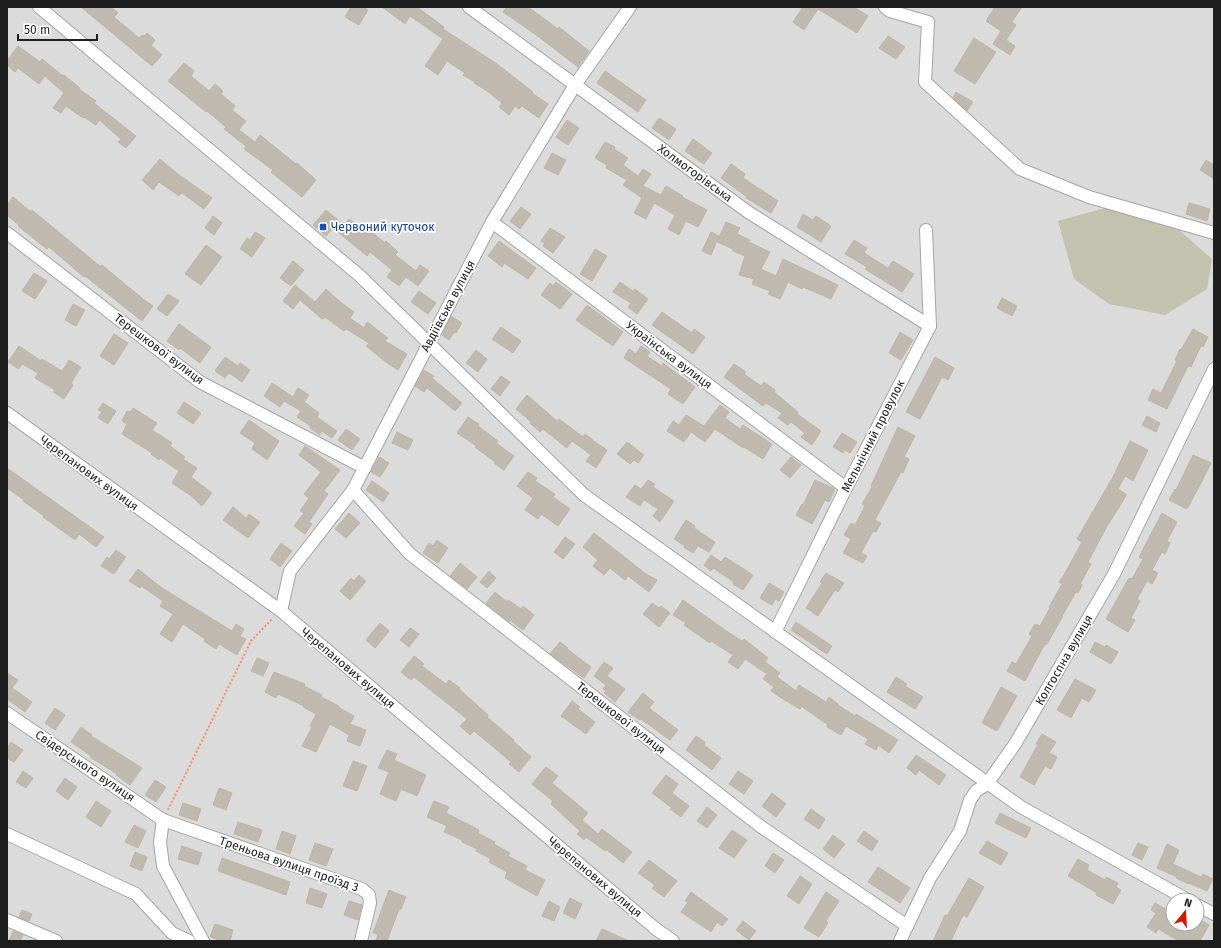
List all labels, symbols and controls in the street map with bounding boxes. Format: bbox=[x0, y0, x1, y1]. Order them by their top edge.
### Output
scale bar bbox=[18, 16, 97, 42]
text: 50 m bbox=[24, 23, 50, 37]
street label: Холмогорівська bbox=[655, 141, 735, 205]
place label: Червоний куточок bbox=[331, 220, 435, 234]
marker: Червоний куточок bbox=[318, 222, 328, 232]
street label: Авдіївська вулиця bbox=[418, 258, 478, 354]
street label: Терешкової вулиця bbox=[111, 311, 207, 387]
street label: Українська вулиця bbox=[623, 318, 715, 392]
street label: Мельнiчний провулок bbox=[839, 377, 908, 495]
street label: Черепанових вулиця bbox=[37, 433, 141, 513]
street label: Колгоспна вулиця bbox=[1032, 612, 1096, 708]
street label: Черепанових вулиця bbox=[298, 625, 398, 711]
street label: Терешкової вулиця bbox=[574, 679, 668, 757]
street label: Свiдерського вулиця bbox=[32, 727, 138, 805]
street label: Треньова вулиця проїзд 3 bbox=[218, 834, 360, 894]
street label: Черепанових вулиця bbox=[545, 834, 645, 920]
north arrow bbox=[1165, 892, 1205, 932]
text: N bbox=[1182, 896, 1193, 910]

